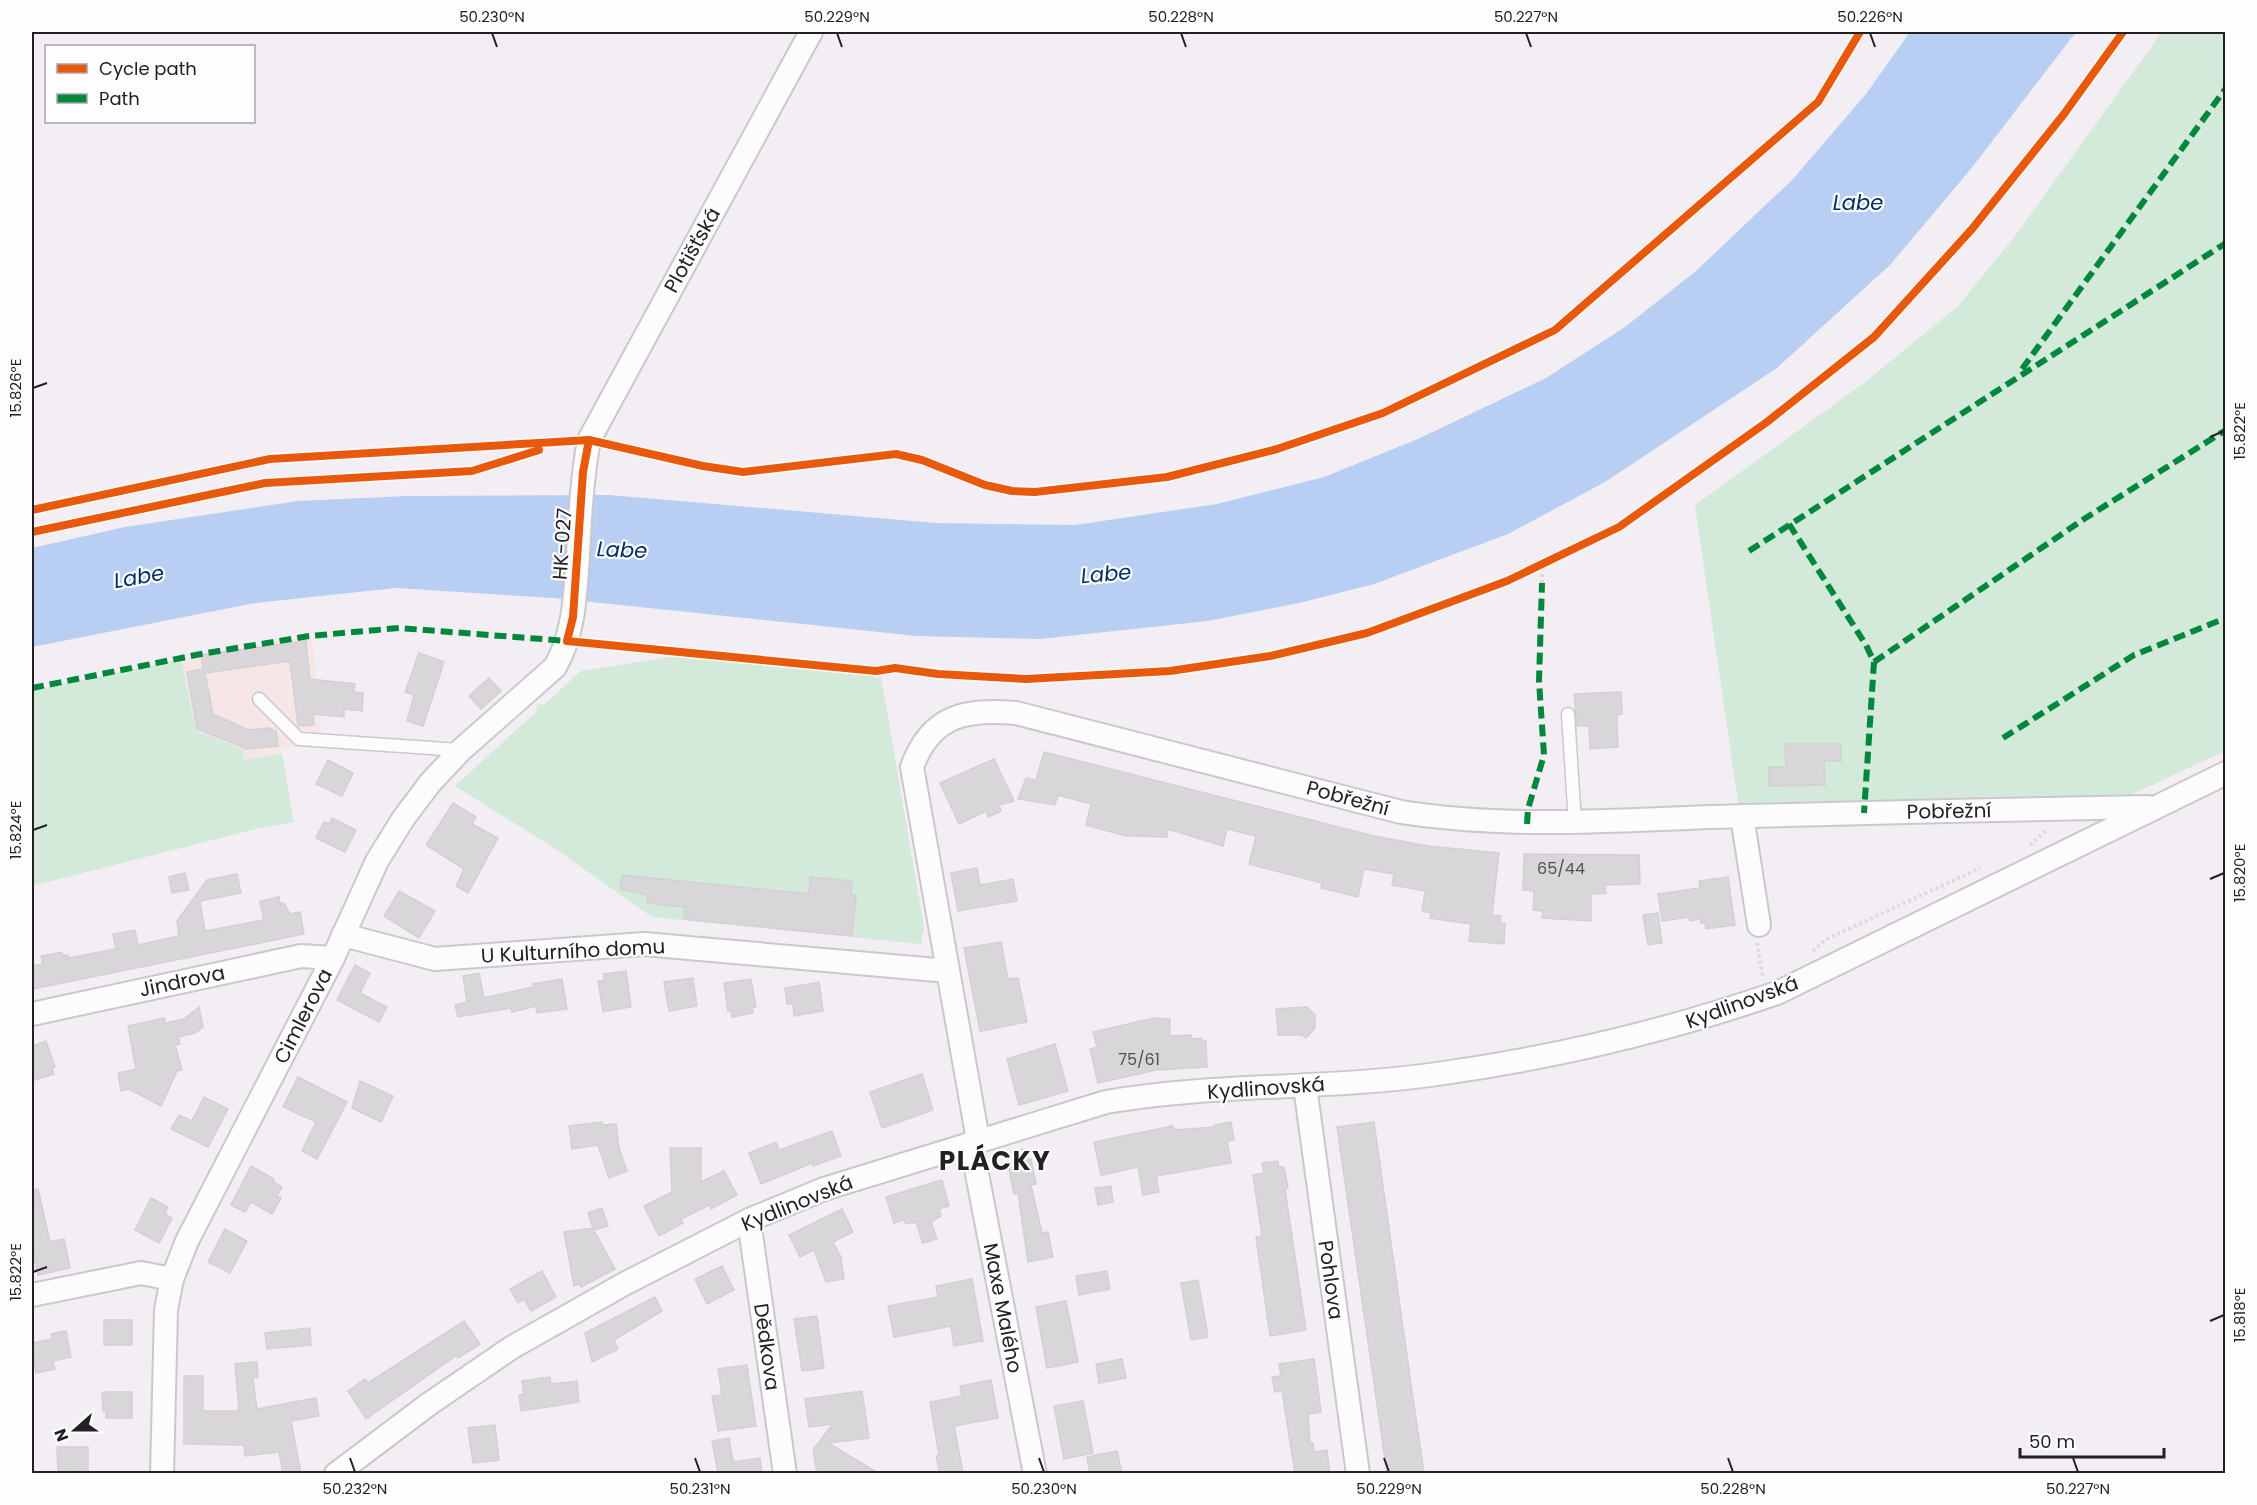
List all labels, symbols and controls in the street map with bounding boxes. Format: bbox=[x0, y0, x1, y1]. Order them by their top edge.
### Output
text: 50.230°N bbox=[459, 6, 525, 27]
text: 50.229°N bbox=[804, 6, 870, 27]
text: 50.228°N bbox=[1148, 6, 1214, 27]
text: 50.227°N bbox=[1494, 6, 1558, 27]
text: 50.226°N bbox=[1837, 6, 1903, 27]
legend bbox=[45, 45, 255, 123]
text: Cycle path bbox=[99, 56, 197, 81]
text: Path bbox=[99, 86, 140, 111]
water label: Labe bbox=[1833, 188, 1883, 217]
street label: Plotišťská bbox=[657, 202, 727, 298]
text: 15.826°E bbox=[5, 359, 26, 417]
text: 15.822°E bbox=[2229, 402, 2250, 460]
street label: HK-027 bbox=[546, 507, 578, 581]
water label: Labe bbox=[596, 534, 648, 565]
water label: Labe bbox=[1080, 557, 1132, 590]
water label: Labe bbox=[112, 558, 166, 595]
street label: Pobřežní bbox=[1304, 774, 1393, 822]
street label: Pobřežní bbox=[1906, 796, 1992, 826]
text: 15.824°E bbox=[5, 801, 26, 859]
text: 15.820°E bbox=[2229, 844, 2250, 902]
house number: 65/44 bbox=[1537, 857, 1585, 880]
street label: U Kulturního domu bbox=[480, 932, 666, 970]
street label: Jindrova bbox=[137, 958, 227, 1004]
street label: Cimlerova bbox=[267, 964, 339, 1068]
street label: Kydlinovská bbox=[1682, 969, 1802, 1035]
house number: 75/61 bbox=[1118, 1048, 1160, 1071]
street label: Kydlinovská bbox=[1206, 1070, 1326, 1106]
district label: PLÁCKY bbox=[939, 1143, 1051, 1179]
street label: Kydlinovská bbox=[737, 1168, 857, 1238]
street label: Pohlova bbox=[1312, 1239, 1350, 1321]
street label: Maxe Malého bbox=[977, 1241, 1029, 1375]
text: 15.822°E bbox=[5, 1243, 26, 1301]
text: 15.818°E bbox=[2229, 1288, 2250, 1342]
street label: Dědkova bbox=[747, 1302, 787, 1392]
north arrow bbox=[45, 1400, 105, 1460]
scale bar bbox=[2020, 1421, 2164, 1459]
text: N bbox=[49, 1425, 74, 1445]
text: 50 m bbox=[2029, 1429, 2075, 1454]
text: 50.232°N bbox=[323, 1478, 387, 1499]
text: 50.231°N bbox=[670, 1478, 730, 1499]
text: 50.230°N bbox=[1011, 1478, 1077, 1499]
text: 50.229°N bbox=[1356, 1478, 1422, 1499]
text: 50.228°N bbox=[1700, 1478, 1766, 1499]
text: 50.227°N bbox=[2046, 1478, 2110, 1499]

